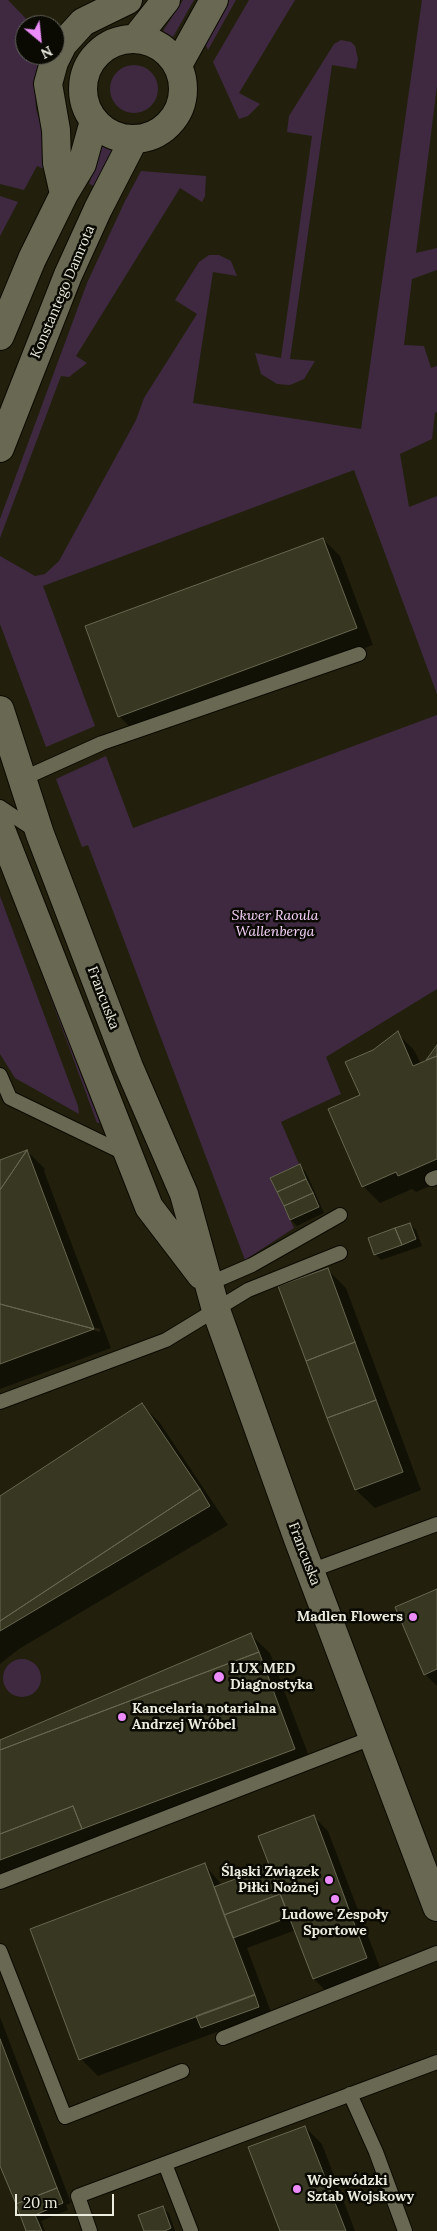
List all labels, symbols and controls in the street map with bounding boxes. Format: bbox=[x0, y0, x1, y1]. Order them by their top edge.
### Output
north arrow bbox=[15, 15, 65, 65]
text: N bbox=[38, 42, 56, 63]
street label: Konstantego Damrota bbox=[27, 223, 99, 361]
park label: Skwer Raoula Wallenberga bbox=[232, 908, 318, 940]
street label: Francuska bbox=[83, 964, 123, 1032]
street label: Francuska bbox=[284, 1520, 324, 1588]
place label: Madlen Flowers bbox=[297, 1609, 403, 1625]
marker: Madlen Flowers bbox=[407, 1611, 419, 1623]
place label: LUX MED Diagnostyka bbox=[230, 1661, 313, 1694]
marker: LUX MED Diagnostyka bbox=[212, 1670, 226, 1684]
place label: Kancelaria notarialna Andrzej Wróbel bbox=[132, 1701, 276, 1734]
marker: Kancelaria notarialna Andrzej Wróbel bbox=[116, 1711, 128, 1723]
place label: Śląski Związek Piłki Nożnej bbox=[221, 1864, 319, 1896]
marker: Śląski Związek Piłki Nożnej bbox=[323, 1874, 335, 1886]
marker: Ludowe Zespoły Sportowe bbox=[329, 1893, 341, 1905]
place label: Ludowe Zespoły Sportowe bbox=[281, 1907, 389, 1940]
place label: Wojewódzki Sztab Wojskowy bbox=[307, 2173, 414, 2206]
marker: Wojewódzki Sztab Wojskowy bbox=[291, 2183, 303, 2195]
scale bar bbox=[18, 2184, 116, 2216]
text: 20 m bbox=[23, 2193, 58, 2212]

